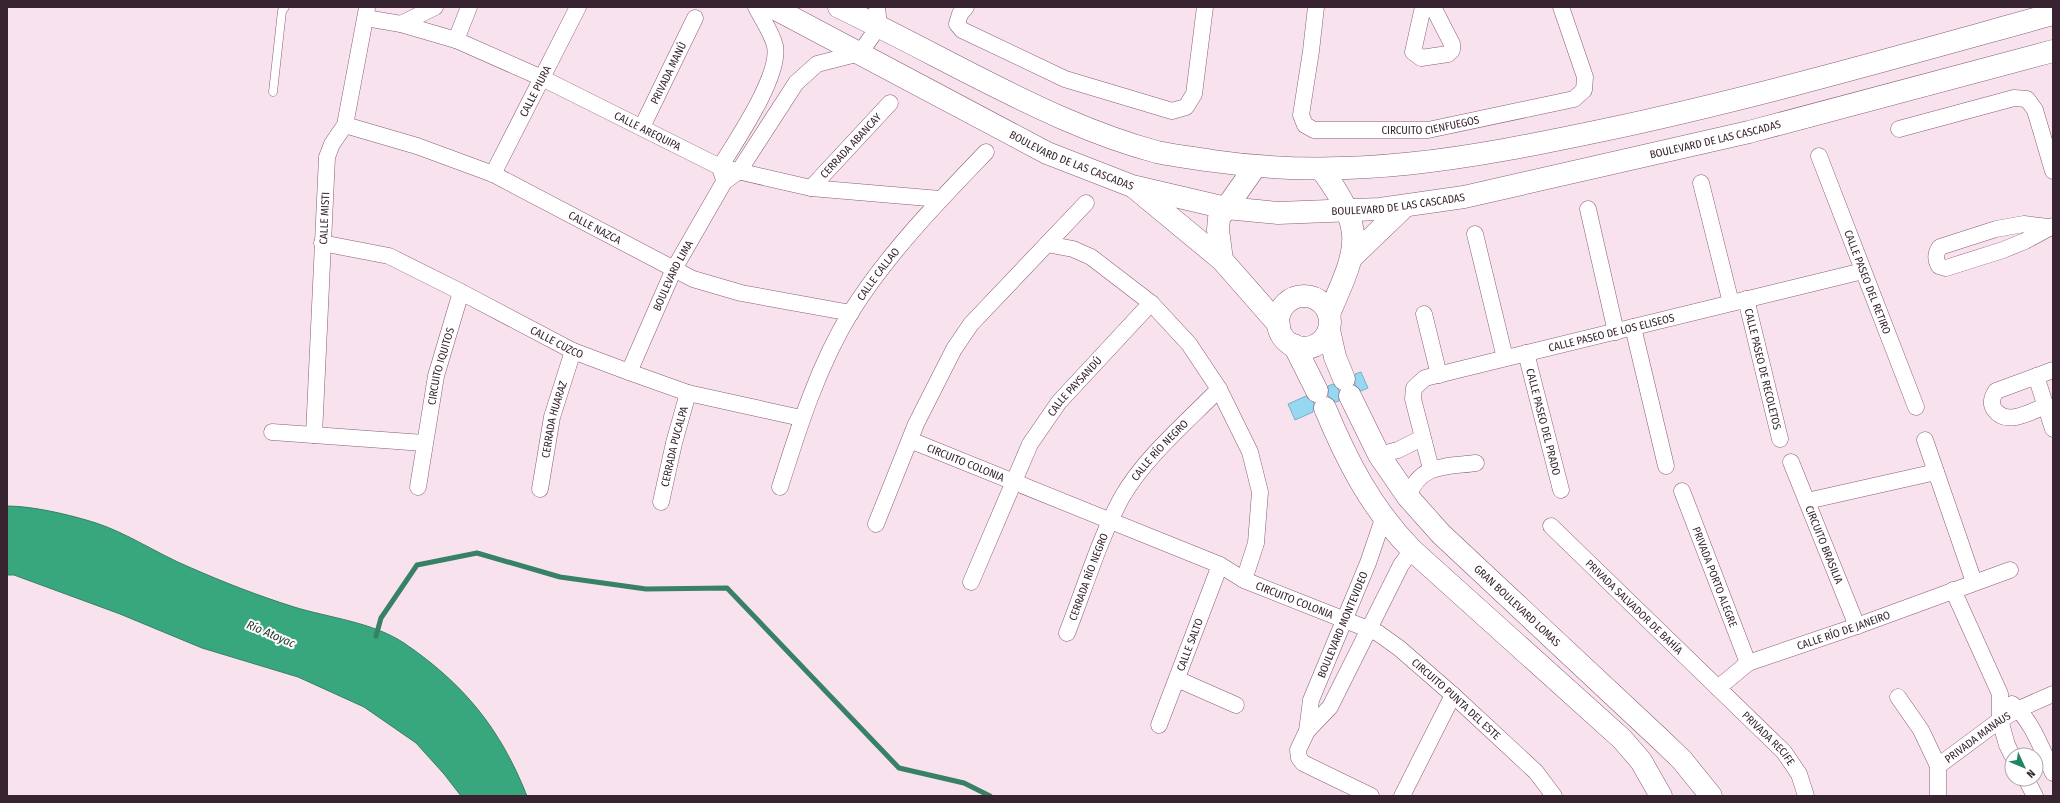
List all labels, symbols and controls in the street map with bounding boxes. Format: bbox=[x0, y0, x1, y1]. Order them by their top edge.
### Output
street label: PRIVADA MANÚ bbox=[648, 39, 689, 106]
street label: CALLE PIURA bbox=[517, 63, 554, 119]
street label: CALLE AREQUIPA bbox=[612, 109, 683, 153]
street label: CERRADA ABANCAY bbox=[817, 110, 884, 181]
street label: CIRCUITO CIENFUEGOS bbox=[1381, 113, 1481, 137]
street label: BOULEVARD DE LAS CASCADAS bbox=[1648, 117, 1783, 161]
street label: BOULEVARD DE LAS CASCADAS bbox=[1007, 128, 1136, 193]
street label: BOULEVARD DE LAS CASCADAS bbox=[1331, 190, 1466, 217]
street label: CALLE MISTI bbox=[316, 192, 332, 245]
street label: CALLE NAZCA bbox=[566, 208, 624, 247]
street label: CALLE PASEO DEL RETIRO bbox=[1842, 228, 1894, 336]
street label: BOULEVARD LIMA bbox=[650, 238, 696, 313]
street label: CALLE CALLAO bbox=[854, 245, 902, 303]
street label: CALLE PASEO DE RECOLETOS bbox=[1742, 307, 1784, 431]
street label: CALLE PASEO DE LOS ELISEOS bbox=[1547, 311, 1676, 354]
street label: CALLE CUZCO bbox=[528, 323, 585, 361]
street label: CIRCUITO IQUITOS bbox=[425, 325, 457, 406]
street label: CALLE PAYSANDÚ bbox=[1045, 353, 1104, 419]
street label: CALLE PASEO DEL PRADO bbox=[1524, 367, 1563, 477]
street label: CERRADA HUARAZ bbox=[539, 379, 570, 459]
street label: CERRADA PUCALPA bbox=[658, 405, 691, 488]
street label: CALLE RÍO NEGRO bbox=[1128, 417, 1191, 483]
street label: CIRCUITO COLONIA bbox=[925, 441, 1007, 484]
street label: CIRCUITO BRASILIA bbox=[1803, 504, 1846, 586]
street label: PRIVADA PORTO ALEGRE bbox=[1690, 525, 1740, 629]
street label: CERRADA RÍO NEGRO bbox=[1066, 531, 1111, 622]
street label: PRIVADA SALVADOR DE BAHÍA bbox=[1583, 557, 1686, 657]
street label: GRAN BOULEVARD LOMAS bbox=[1472, 562, 1564, 649]
street label: BOULEVARD MONTEVIDEO bbox=[1314, 569, 1370, 680]
street label: CIRCUITO COLONIA bbox=[1254, 579, 1336, 621]
street label: CALLE RÍO DE JANEIRO bbox=[1795, 608, 1892, 652]
street label: CALLE SALTO bbox=[1174, 616, 1206, 673]
water label: Río Atoyac bbox=[245, 618, 298, 651]
street label: CIRCUITO PUNTA DEL ESTE bbox=[1409, 656, 1503, 742]
street label: PRIVADA RECIFE bbox=[1740, 709, 1798, 768]
street label: PRIVADA MANAUS bbox=[1942, 709, 2013, 765]
north arrow bbox=[2004, 747, 2044, 787]
text: N bbox=[2024, 767, 2038, 780]

